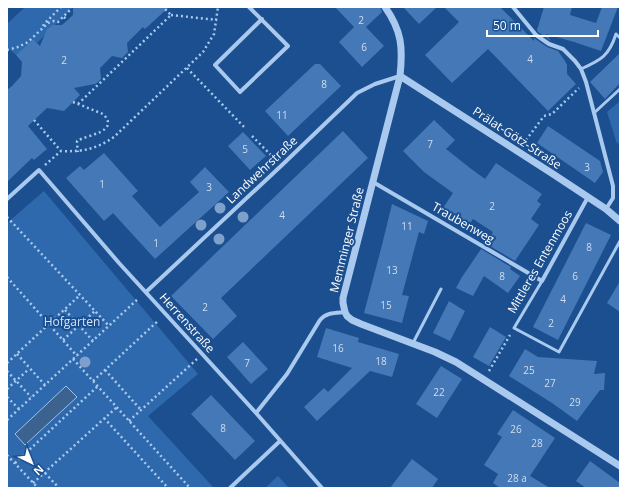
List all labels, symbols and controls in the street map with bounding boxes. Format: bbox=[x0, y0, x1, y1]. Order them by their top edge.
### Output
scale bar bbox=[487, 12, 598, 38]
house number: 2 bbox=[358, 13, 364, 27]
text: 50 m bbox=[493, 17, 521, 34]
house number: 6 bbox=[361, 40, 367, 54]
house number: 4 bbox=[527, 52, 533, 66]
house number: 2 bbox=[61, 53, 67, 67]
house number: 8 bbox=[321, 77, 327, 91]
street label: Prälat-Götz-Straße bbox=[469, 102, 565, 173]
house number: 11 bbox=[276, 108, 288, 122]
street label: Landwehrstraße bbox=[222, 132, 301, 207]
house number: 7 bbox=[427, 137, 433, 151]
house number: 5 bbox=[242, 142, 248, 156]
house number: 3 bbox=[584, 160, 590, 174]
house number: 1 bbox=[99, 177, 105, 191]
house number: 3 bbox=[206, 180, 212, 194]
street label: Memminger Straße bbox=[325, 185, 368, 294]
street label: Traubenweg bbox=[429, 198, 498, 248]
house number: 2 bbox=[489, 199, 495, 213]
street label: Mittleres Entenmoos bbox=[503, 207, 576, 316]
house number: 4 bbox=[279, 208, 285, 222]
house number: 11 bbox=[401, 219, 413, 233]
house number: 1 bbox=[153, 236, 159, 250]
house number: 8 bbox=[586, 240, 592, 254]
house number: 13 bbox=[386, 263, 398, 277]
house number: 8 bbox=[499, 269, 505, 283]
house number: 6 bbox=[572, 269, 578, 283]
street label: Herrenstraße bbox=[156, 289, 219, 357]
house number: 4 bbox=[560, 292, 566, 306]
house number: 15 bbox=[380, 298, 392, 312]
house number: 2 bbox=[202, 300, 208, 314]
park label: Hofgarten bbox=[44, 313, 100, 330]
house number: 2 bbox=[548, 316, 554, 330]
house number: 16 bbox=[332, 341, 344, 355]
house number: 18 bbox=[375, 354, 387, 368]
house number: 7 bbox=[244, 356, 250, 370]
house number: 25 bbox=[523, 363, 535, 377]
house number: 27 bbox=[544, 376, 556, 390]
house number: 22 bbox=[433, 385, 445, 399]
house number: 29 bbox=[569, 395, 581, 409]
house number: 8 bbox=[220, 421, 226, 435]
house number: 26 bbox=[510, 422, 522, 436]
house number: 28 bbox=[531, 436, 543, 450]
north arrow bbox=[12, 443, 52, 483]
text: N bbox=[31, 462, 48, 479]
house number: 28 a bbox=[507, 471, 527, 485]

